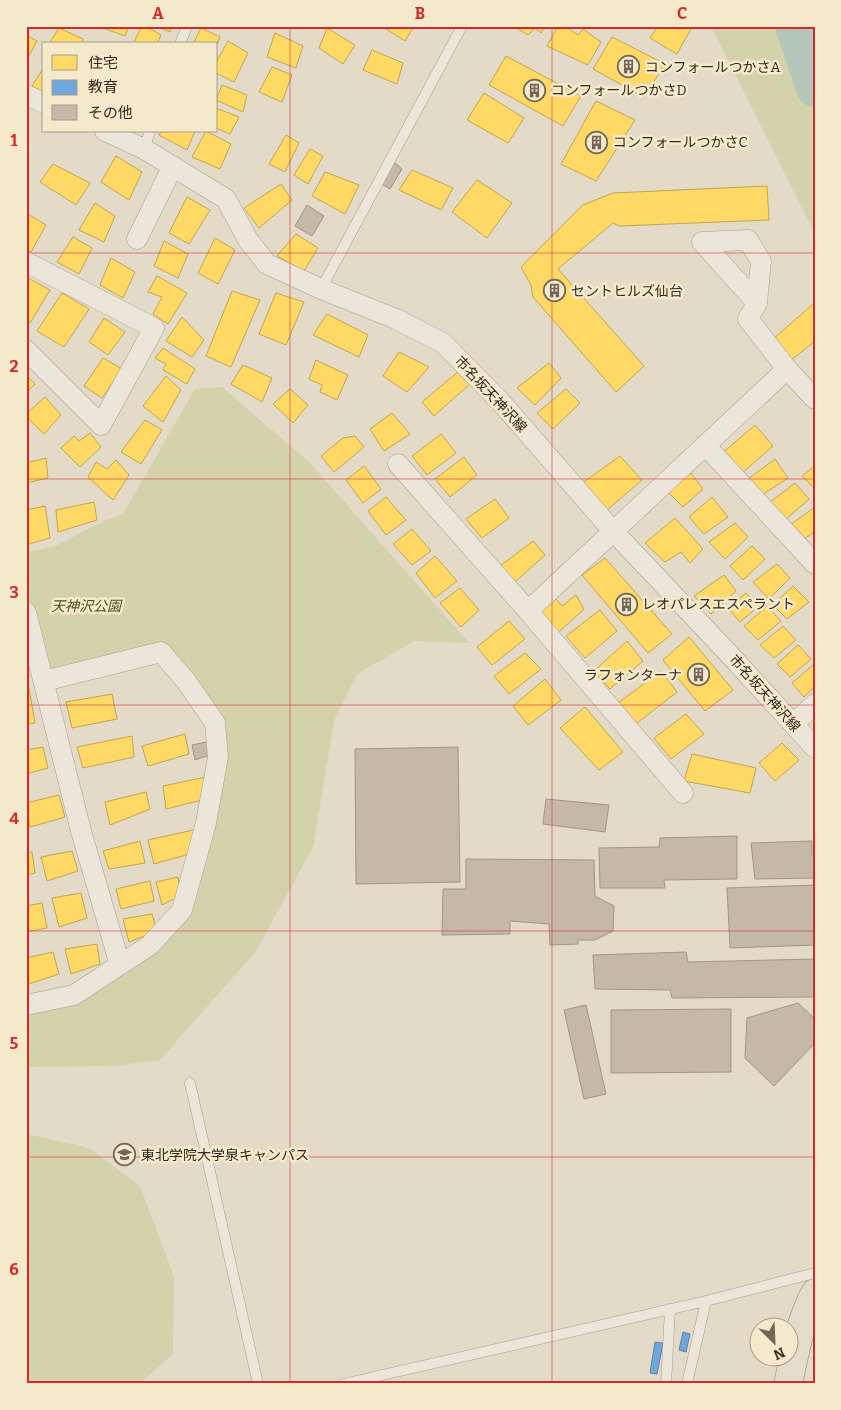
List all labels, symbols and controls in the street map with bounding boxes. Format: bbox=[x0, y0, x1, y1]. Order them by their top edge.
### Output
text: A bbox=[152, 4, 164, 23]
text: B bbox=[415, 4, 425, 23]
text: C bbox=[677, 4, 687, 23]
legend bbox=[42, 42, 218, 132]
text: 住宅 bbox=[88, 54, 118, 72]
building icon: コンフォールつかさA bbox=[617, 55, 641, 79]
place label: コンフォールつかさA bbox=[645, 59, 781, 76]
text: 教育 bbox=[88, 78, 118, 96]
building icon: コンフォールつかさD bbox=[523, 78, 547, 102]
place label: コンフォールつかさD bbox=[551, 82, 687, 99]
text: その他 bbox=[88, 104, 133, 122]
building icon: コンフォールつかさC bbox=[585, 130, 609, 154]
text: 1 bbox=[11, 131, 18, 150]
place label: コンフォールつかさC bbox=[613, 134, 748, 151]
building icon: セントヒルズ仙台 bbox=[543, 279, 567, 303]
place label: セントヒルズ仙台 bbox=[571, 283, 683, 300]
street label: 市名坂天神沢線 bbox=[451, 353, 530, 436]
text: 2 bbox=[9, 357, 19, 376]
text: 3 bbox=[9, 583, 19, 602]
building icon: レオパレスエスペラント bbox=[614, 592, 638, 616]
place label: レオパレスエスペラント bbox=[642, 596, 795, 613]
park label: 天神沢公園 bbox=[51, 598, 123, 615]
street label: 市名坂天神沢線 bbox=[726, 651, 804, 735]
building icon: ラフォンターナ bbox=[686, 663, 710, 687]
place label: ラフォンターナ bbox=[584, 667, 682, 684]
text: 4 bbox=[9, 809, 19, 828]
text: 5 bbox=[10, 1034, 19, 1053]
school or university icon: 東北学院大学泉キャンパス bbox=[113, 1143, 137, 1167]
place label: 東北学院大学泉キャンパス bbox=[141, 1147, 309, 1164]
text: 6 bbox=[9, 1260, 19, 1279]
north arrow bbox=[748, 1318, 798, 1368]
text: N bbox=[771, 1343, 787, 1363]

